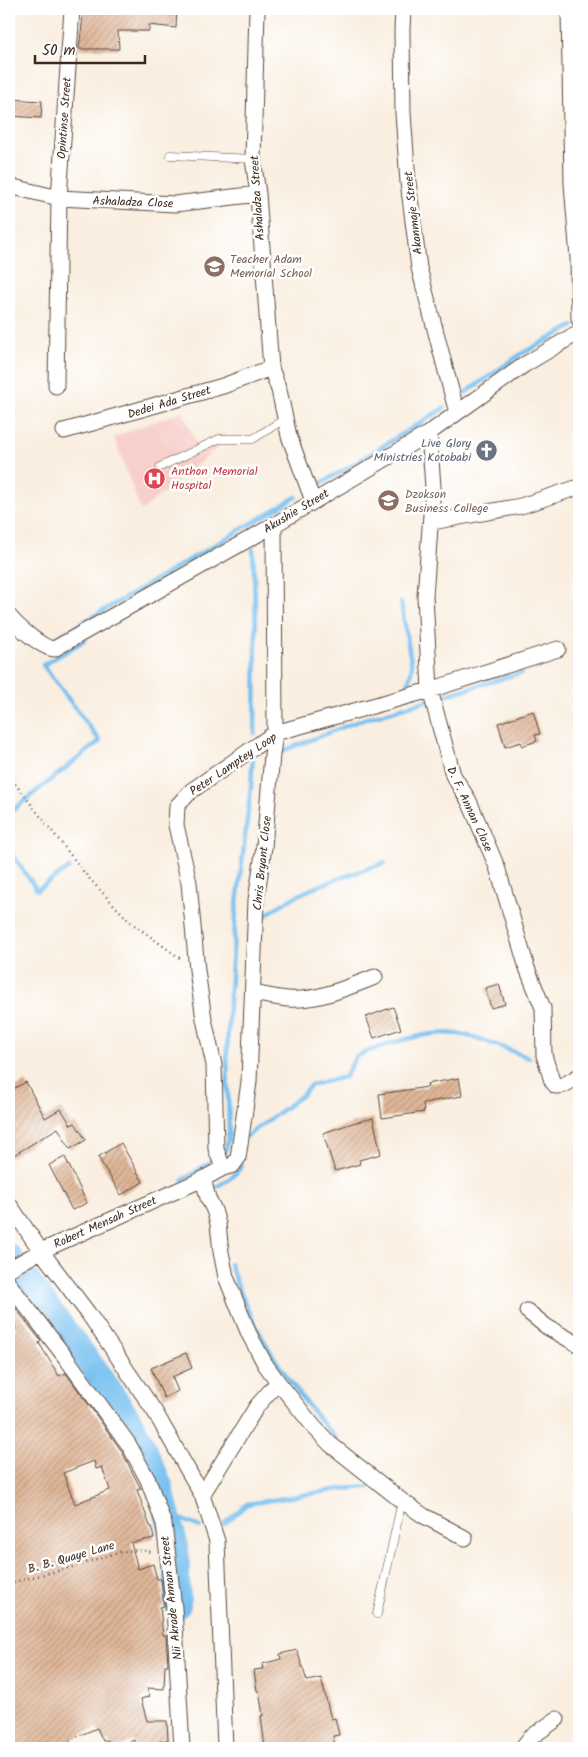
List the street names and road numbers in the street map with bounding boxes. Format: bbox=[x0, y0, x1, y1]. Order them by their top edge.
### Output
street label: Opintinse Street bbox=[52, 76, 77, 160]
street label: Ashaladza Street bbox=[245, 154, 270, 241]
street label: Akanmaje Street bbox=[399, 170, 428, 256]
street label: Ashaladza Close bbox=[92, 192, 174, 213]
street label: Dedei Ada Street bbox=[125, 381, 214, 424]
street label: Akushie Street bbox=[260, 484, 333, 539]
street label: Peter Lamptey Loop bbox=[186, 728, 281, 801]
street label: D. F. Annan Close bbox=[441, 763, 498, 856]
street label: Chris Bryant Close bbox=[248, 814, 277, 911]
street label: Robert Mensah Street bbox=[51, 1191, 160, 1254]
street label: Nii Akrade Annan Street bbox=[155, 1535, 187, 1661]
street label: B. B. Quaye Lane bbox=[25, 1536, 117, 1579]

